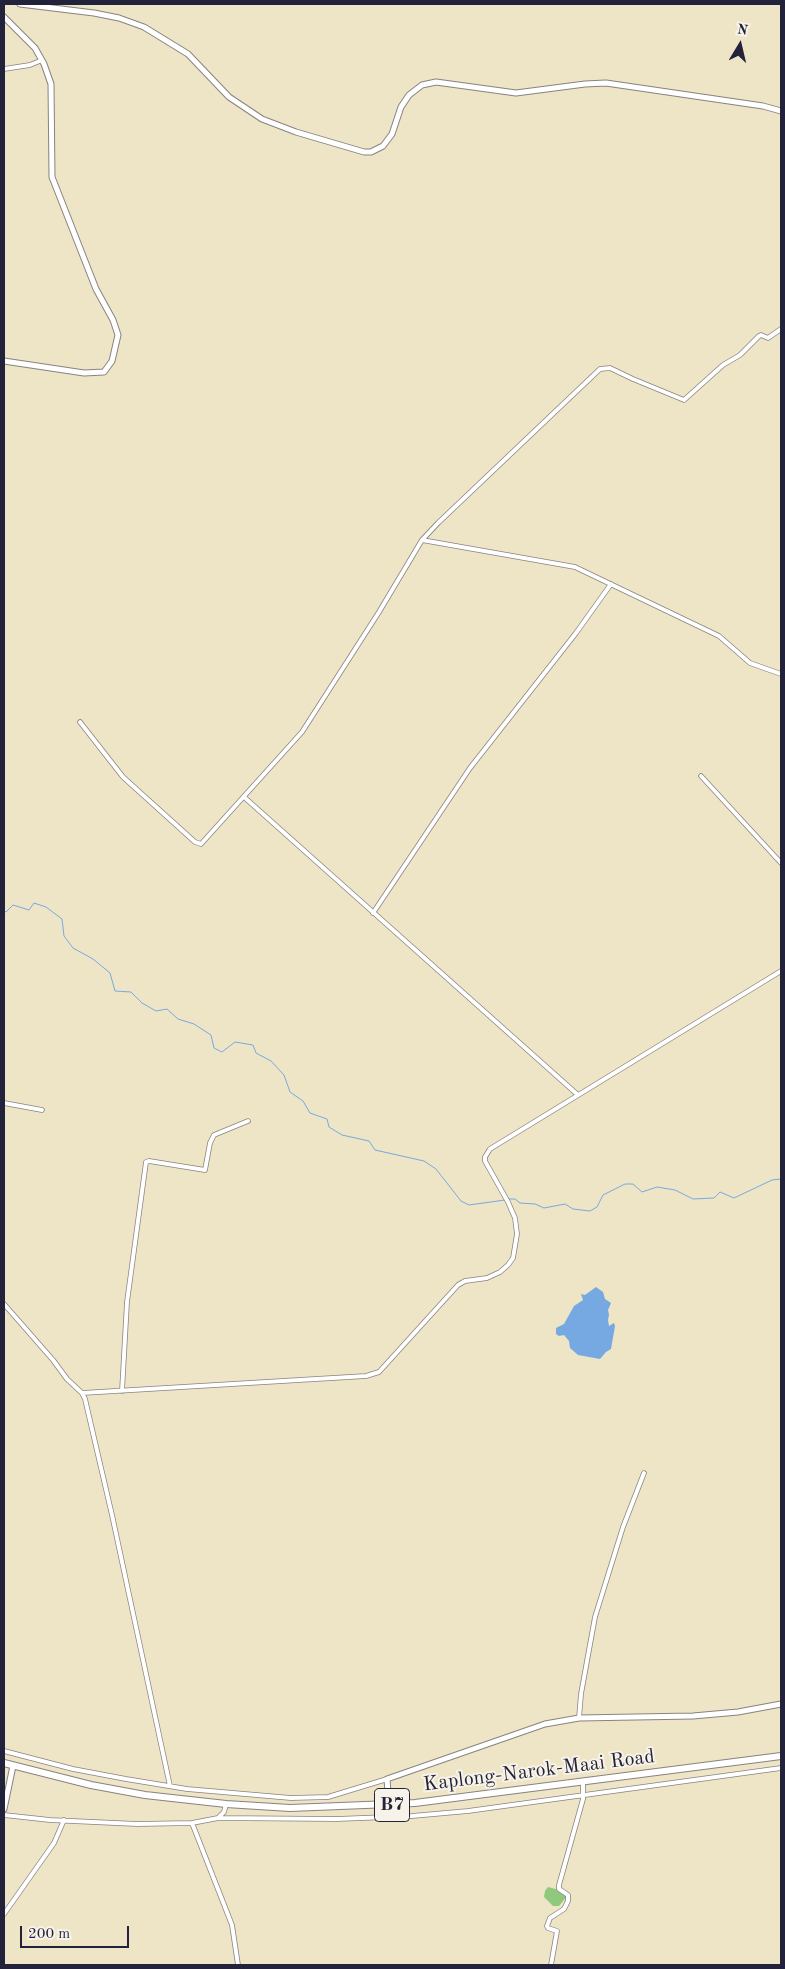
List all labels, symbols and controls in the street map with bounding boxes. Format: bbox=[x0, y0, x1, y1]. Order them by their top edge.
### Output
north arrow bbox=[715, 20, 765, 70]
text: N bbox=[736, 22, 749, 38]
street label: Kaplong-Narok-Maai Road bbox=[422, 1745, 656, 1797]
road number: B7 bbox=[374, 1788, 410, 1822]
scale bar bbox=[22, 1916, 131, 1948]
text: 200 m bbox=[28, 1927, 70, 1942]

